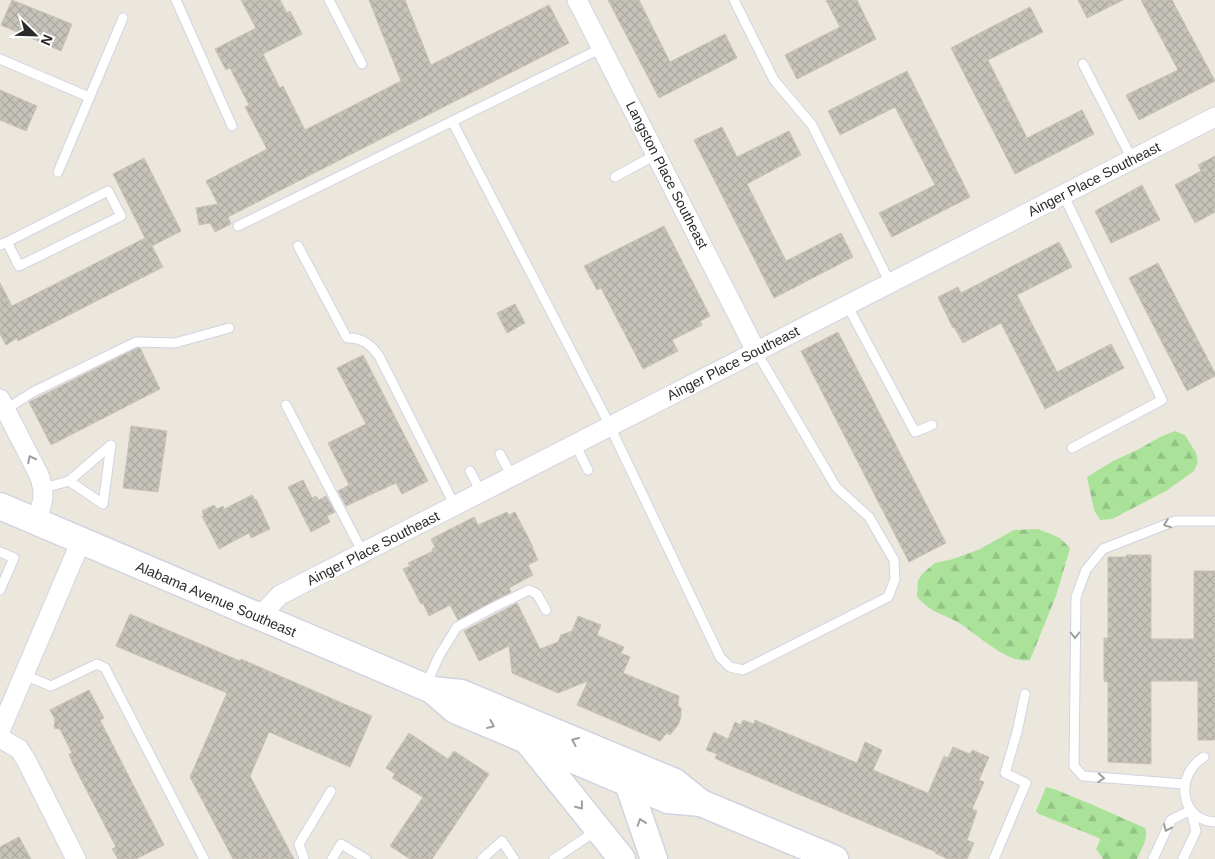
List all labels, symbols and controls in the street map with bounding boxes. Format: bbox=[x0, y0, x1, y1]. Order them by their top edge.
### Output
north arrow bbox=[10, 10, 60, 60]
text: N bbox=[38, 32, 56, 48]
street label: Langston Place Southeast bbox=[623, 99, 711, 252]
street label: Ainger Place Southeast bbox=[1025, 139, 1163, 219]
street label: Ainger Place Southeast bbox=[664, 323, 802, 403]
one-way arrow bbox=[27, 455, 37, 464]
street label: Ainger Place Southeast bbox=[304, 508, 442, 588]
one-way arrow bbox=[1163, 518, 1172, 529]
street label: Alabama Avenue Southeast bbox=[133, 558, 299, 640]
one-way arrow bbox=[1070, 632, 1080, 639]
one-way arrow bbox=[486, 719, 495, 730]
one-way arrow bbox=[571, 736, 580, 747]
one-way arrow bbox=[1097, 772, 1105, 783]
one-way arrow bbox=[574, 800, 582, 809]
one-way arrow bbox=[636, 818, 646, 826]
one-way arrow bbox=[1163, 823, 1174, 832]

